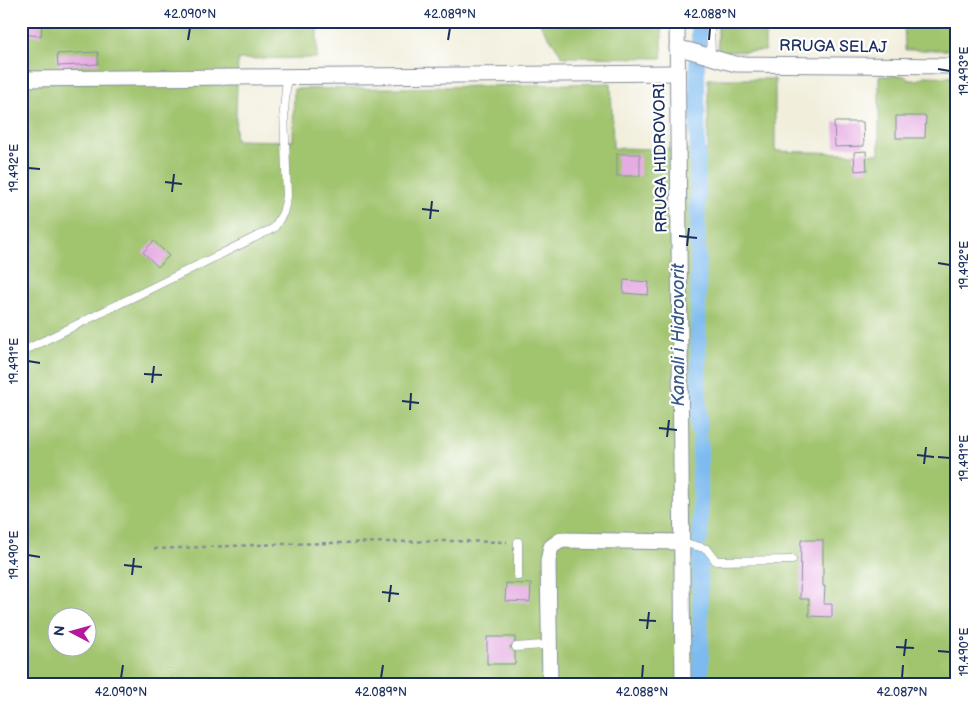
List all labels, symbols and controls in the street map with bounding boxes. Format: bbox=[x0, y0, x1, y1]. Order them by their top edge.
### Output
text: 42.090°N bbox=[164, 7, 216, 22]
text: 42.089°N bbox=[424, 7, 476, 22]
text: 42.088°N bbox=[684, 7, 736, 22]
street label: RRUGA SELAJ bbox=[779, 37, 887, 57]
text: 19.493°E bbox=[957, 47, 972, 95]
street label: RRUGA HIDROVORI bbox=[650, 83, 672, 233]
text: 19.492°E bbox=[7, 144, 22, 192]
text: 19.492°E bbox=[957, 241, 972, 289]
water label: Kanali i Hidrovorit bbox=[668, 263, 689, 406]
text: 19.491°E bbox=[7, 338, 22, 384]
text: 19.491°E bbox=[957, 435, 972, 481]
text: 19.490°E bbox=[7, 531, 22, 579]
north arrow bbox=[48, 608, 98, 658]
text: N bbox=[51, 625, 69, 637]
text: 19.490°E bbox=[957, 628, 972, 676]
text: 42.090°N bbox=[95, 685, 147, 700]
text: 42.089°N bbox=[355, 685, 407, 700]
text: 42.088°N bbox=[616, 685, 668, 700]
text: 42.087°N bbox=[876, 685, 928, 700]

